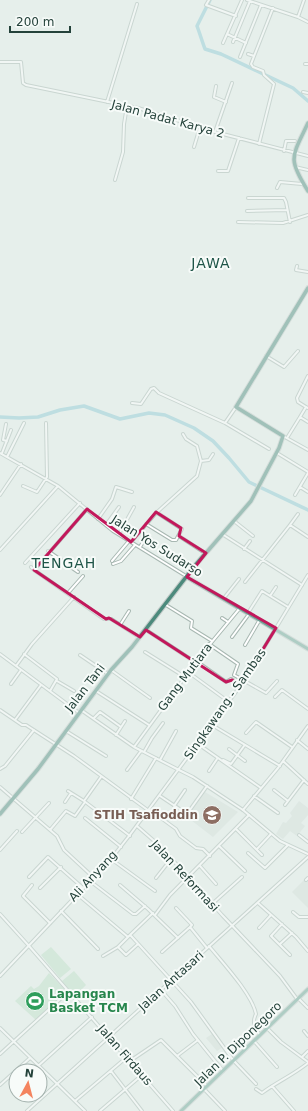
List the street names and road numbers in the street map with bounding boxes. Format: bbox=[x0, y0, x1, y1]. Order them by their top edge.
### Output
street label: Jalan Padat Karya 2 bbox=[109, 97, 226, 141]
street label: Jalan Yos Sudarso bbox=[108, 512, 205, 580]
street label: Gang Mutiara bbox=[155, 640, 215, 714]
street label: Singkawang - Sambas bbox=[181, 646, 269, 762]
street label: Jalan Tani bbox=[61, 661, 108, 715]
street label: Jalan Reformasi bbox=[147, 836, 222, 915]
street label: Ali Anyang bbox=[66, 848, 120, 904]
street label: Jalan Antasari bbox=[135, 948, 206, 1015]
street label: Jalan P. Diponegoro bbox=[191, 999, 284, 1090]
street label: Jalan Firdaus bbox=[94, 1021, 155, 1088]

